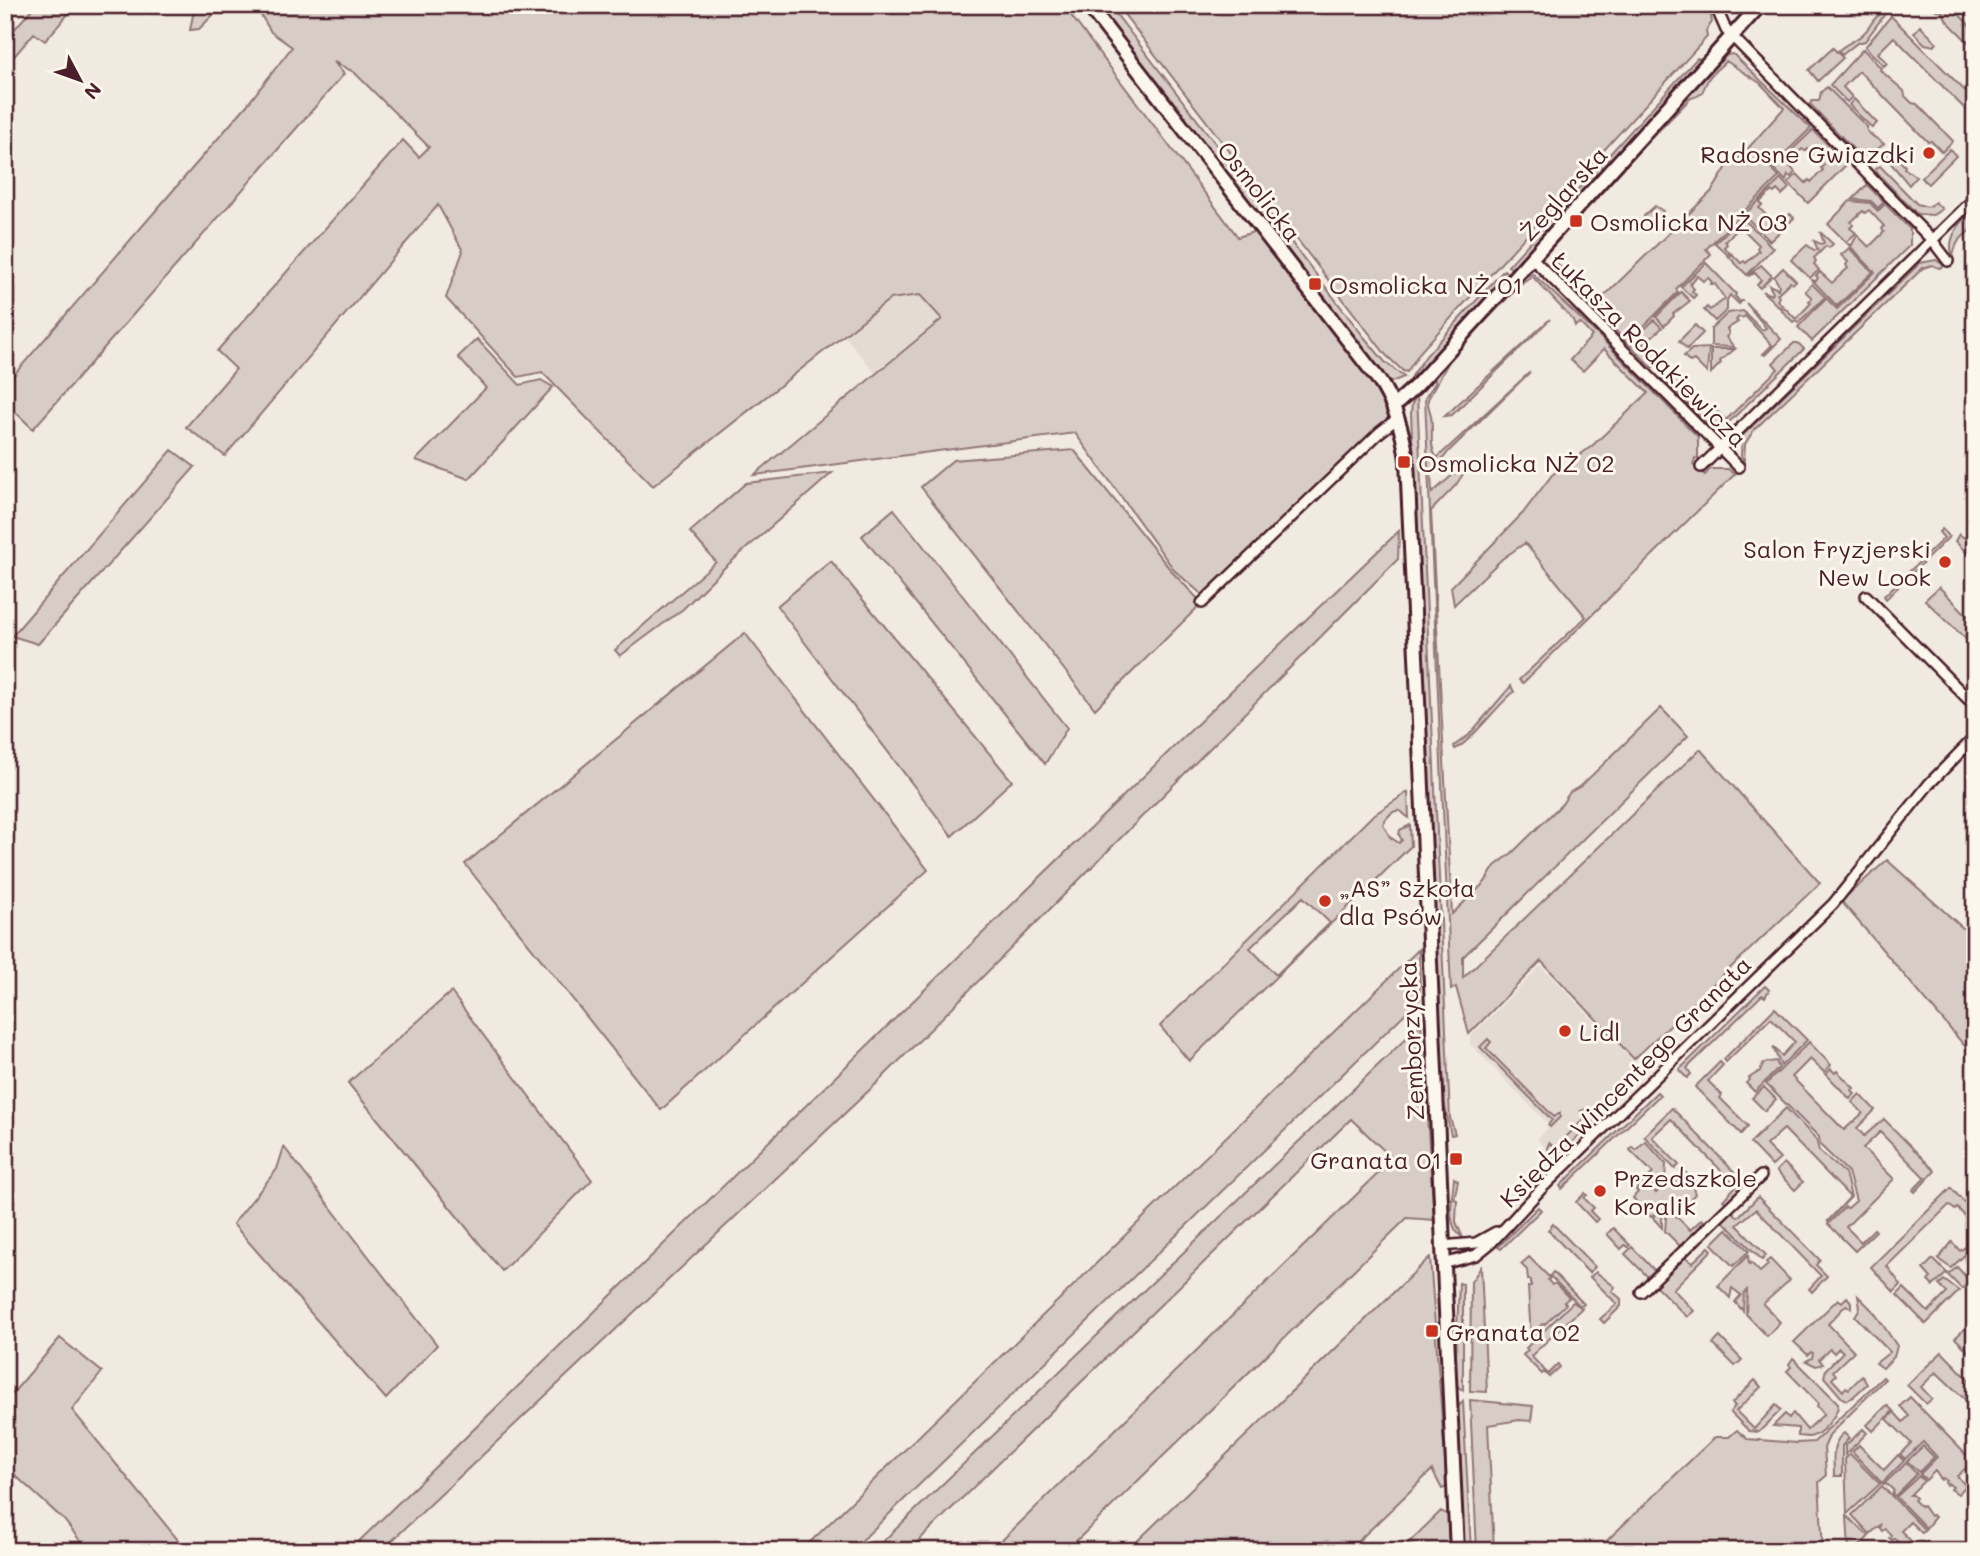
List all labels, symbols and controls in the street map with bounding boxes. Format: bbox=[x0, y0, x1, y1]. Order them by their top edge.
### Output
north arrow bbox=[46, 46, 116, 116]
text: N bbox=[79, 78, 107, 105]
street label: Osmolicka bbox=[1211, 134, 1309, 248]
place label: Radosne Gwiazdki bbox=[1700, 138, 1915, 169]
street label: Żeglarska bbox=[1512, 139, 1614, 247]
marker: Radosne Gwiazdki bbox=[1921, 145, 1937, 161]
place label: Osmolicka NŻ 03 bbox=[1590, 206, 1787, 237]
marker: Osmolicka NŻ 03 bbox=[1568, 213, 1584, 229]
street label: Łukasza Rodakiewicza bbox=[1546, 245, 1754, 453]
place label: Osmolicka NŻ 01 bbox=[1329, 269, 1523, 300]
marker: Osmolicka NŻ 01 bbox=[1307, 276, 1323, 292]
place label: Osmolicka NŻ 02 bbox=[1418, 447, 1615, 478]
marker: Osmolicka NŻ 02 bbox=[1396, 454, 1412, 470]
place label: Salon Fryzjerski New Look bbox=[1743, 533, 1931, 592]
marker: Salon Fryzjerski New Look bbox=[1937, 554, 1953, 570]
place label: „AS” Szkoła dla Psów bbox=[1339, 872, 1475, 931]
marker: „AS” Szkoła dla Psów bbox=[1317, 893, 1333, 909]
street label: Księdza Wincentego Granata bbox=[1493, 949, 1757, 1213]
street label: Zemborzycka bbox=[1391, 961, 1431, 1121]
place label: Lidl bbox=[1579, 1016, 1620, 1047]
marker: Lidl bbox=[1557, 1023, 1573, 1039]
place label: Granata 01 bbox=[1310, 1144, 1442, 1175]
marker: Granata 01 bbox=[1448, 1151, 1464, 1167]
place label: Przedszkole Koralik bbox=[1614, 1162, 1757, 1221]
marker: Przedszkole Koralik bbox=[1592, 1183, 1608, 1199]
place label: Granata 02 bbox=[1446, 1316, 1580, 1347]
marker: Granata 02 bbox=[1424, 1323, 1440, 1339]

